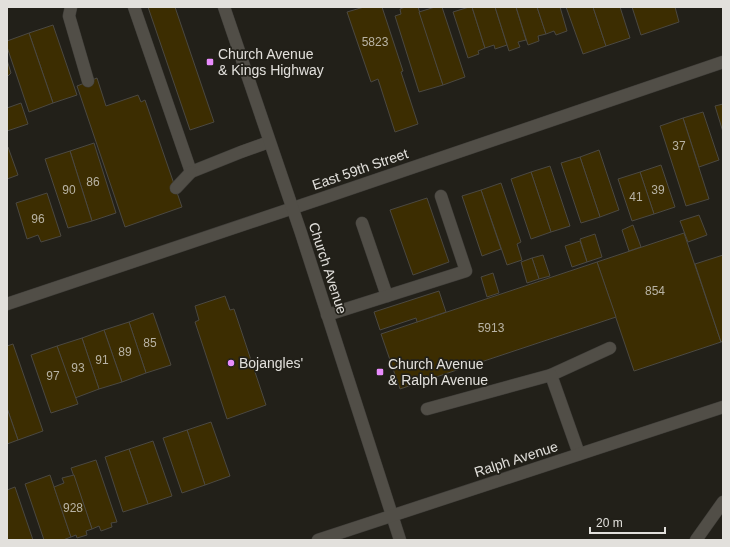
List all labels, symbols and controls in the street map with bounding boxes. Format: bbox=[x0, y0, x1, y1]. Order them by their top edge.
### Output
house number: 5823 bbox=[362, 35, 389, 49]
place label: Church Avenue & Kings Highway bbox=[218, 46, 324, 78]
marker: Church Avenue & Kings Highway bbox=[205, 57, 215, 67]
house number: 37 bbox=[672, 139, 686, 153]
street label: East 59th Street bbox=[310, 145, 410, 193]
house number: 86 bbox=[86, 175, 100, 189]
house number: 90 bbox=[62, 183, 76, 197]
house number: 39 bbox=[651, 183, 665, 197]
house number: 41 bbox=[629, 190, 643, 204]
house number: 96 bbox=[31, 212, 45, 226]
street label: Church Avenue bbox=[306, 220, 350, 316]
house number: 854 bbox=[645, 284, 665, 298]
house number: 5913 bbox=[478, 321, 505, 335]
house number: 85 bbox=[143, 336, 157, 350]
house number: 89 bbox=[118, 345, 132, 359]
house number: 91 bbox=[95, 353, 109, 367]
place label: Bojangles' bbox=[239, 355, 303, 371]
place label: Church Avenue & Ralph Avenue bbox=[388, 356, 488, 388]
marker: Bojangles' bbox=[226, 358, 236, 368]
house number: 93 bbox=[71, 361, 85, 375]
marker: Church Avenue & Ralph Avenue bbox=[375, 367, 385, 377]
house number: 97 bbox=[46, 369, 60, 383]
street label: Ralph Avenue bbox=[472, 438, 560, 480]
house number: 928 bbox=[63, 501, 83, 515]
scale bar bbox=[590, 509, 665, 535]
text: 20 m bbox=[596, 516, 623, 530]

